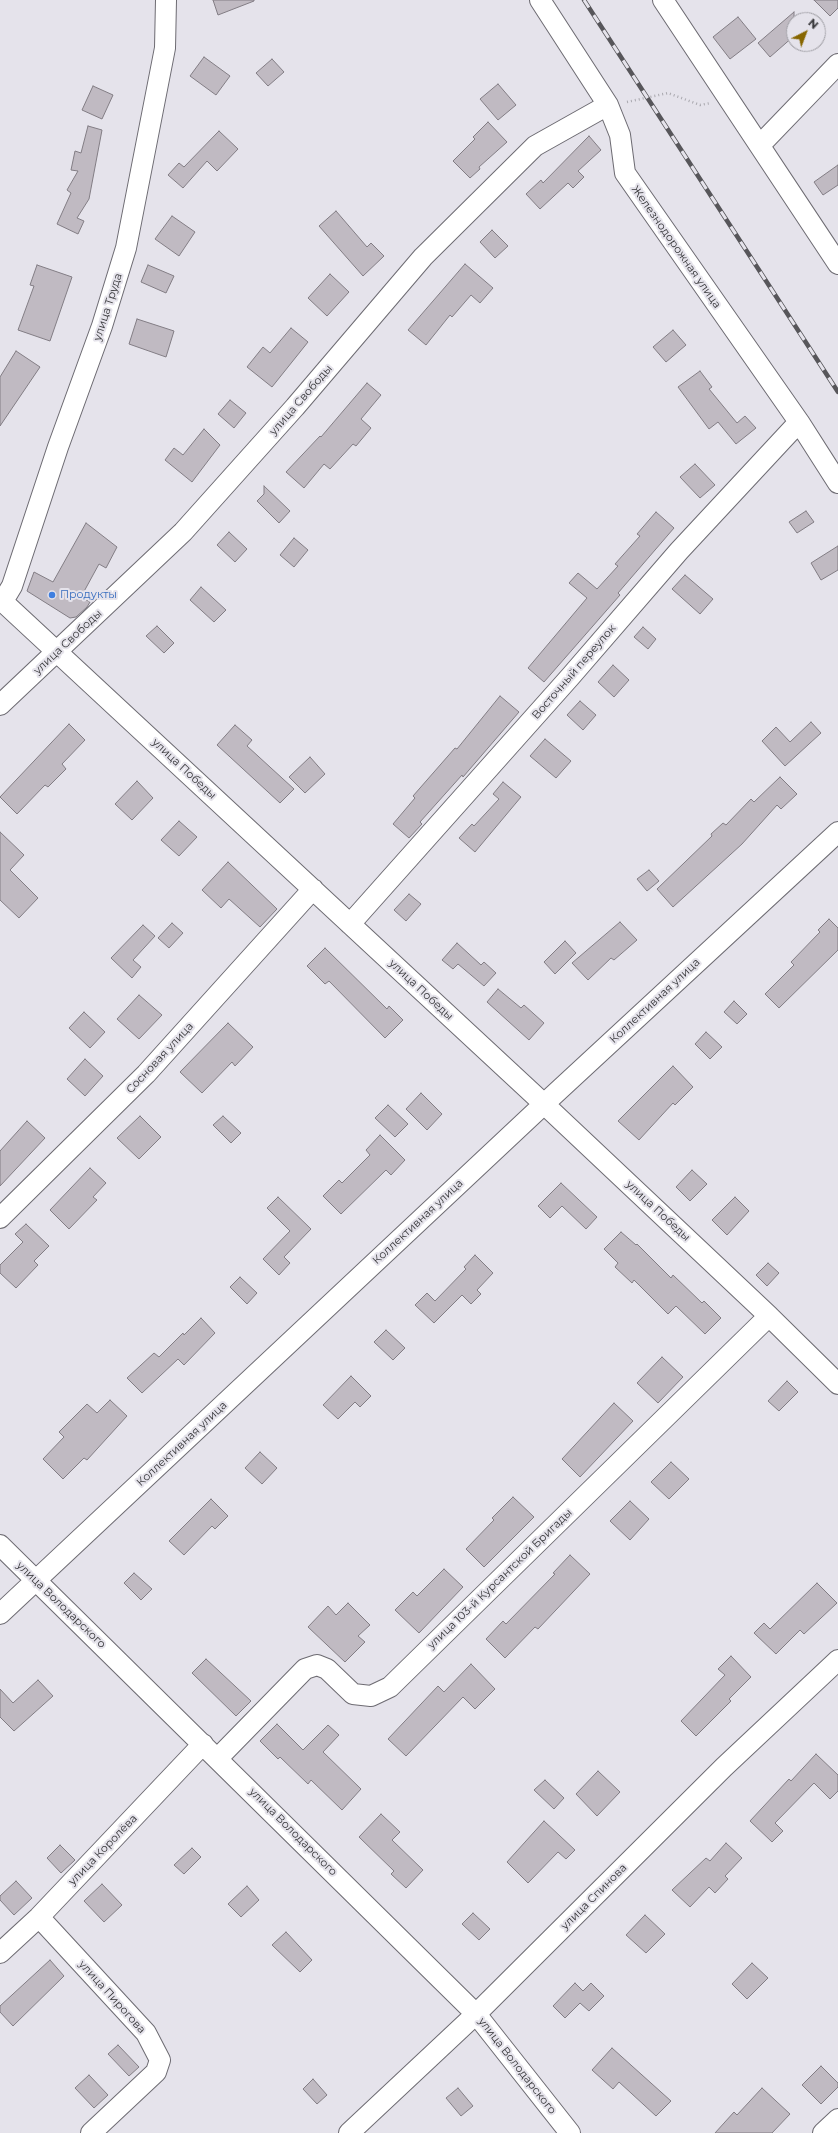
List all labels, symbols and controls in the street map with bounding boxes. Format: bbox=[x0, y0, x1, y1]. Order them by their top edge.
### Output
north arrow bbox=[786, 12, 826, 52]
text: N bbox=[805, 16, 821, 32]
street label: Железнодорожная улица bbox=[628, 183, 724, 311]
street label: улица Труда bbox=[91, 271, 125, 343]
street label: улица Свободы bbox=[267, 362, 335, 438]
place label: Продукты bbox=[60, 588, 117, 602]
marker: Продукты bbox=[47, 590, 57, 600]
street label: улица Свободы bbox=[31, 607, 105, 677]
street label: Восточный переулок bbox=[529, 622, 619, 722]
street label: улица Победы bbox=[149, 736, 219, 802]
street label: Коллективная улица bbox=[607, 956, 703, 1046]
street label: улица Победы bbox=[386, 957, 456, 1023]
street label: Сосновая улица bbox=[124, 1020, 196, 1096]
street label: Коллективная улица bbox=[370, 1177, 466, 1267]
street label: улица Победы bbox=[623, 1178, 693, 1244]
street label: Коллективная улица bbox=[134, 1399, 230, 1489]
street label: улица 103-й Курсантской Бригады bbox=[425, 1506, 575, 1652]
street label: улица Володарского bbox=[14, 1559, 108, 1651]
street label: улица Володарского bbox=[246, 1785, 340, 1879]
street label: улица Королёва bbox=[66, 1812, 140, 1888]
street label: улица Спинова bbox=[558, 1861, 630, 1933]
street label: улица Пирогова bbox=[76, 1958, 148, 2036]
street label: улица Володарского bbox=[475, 2015, 559, 2117]

